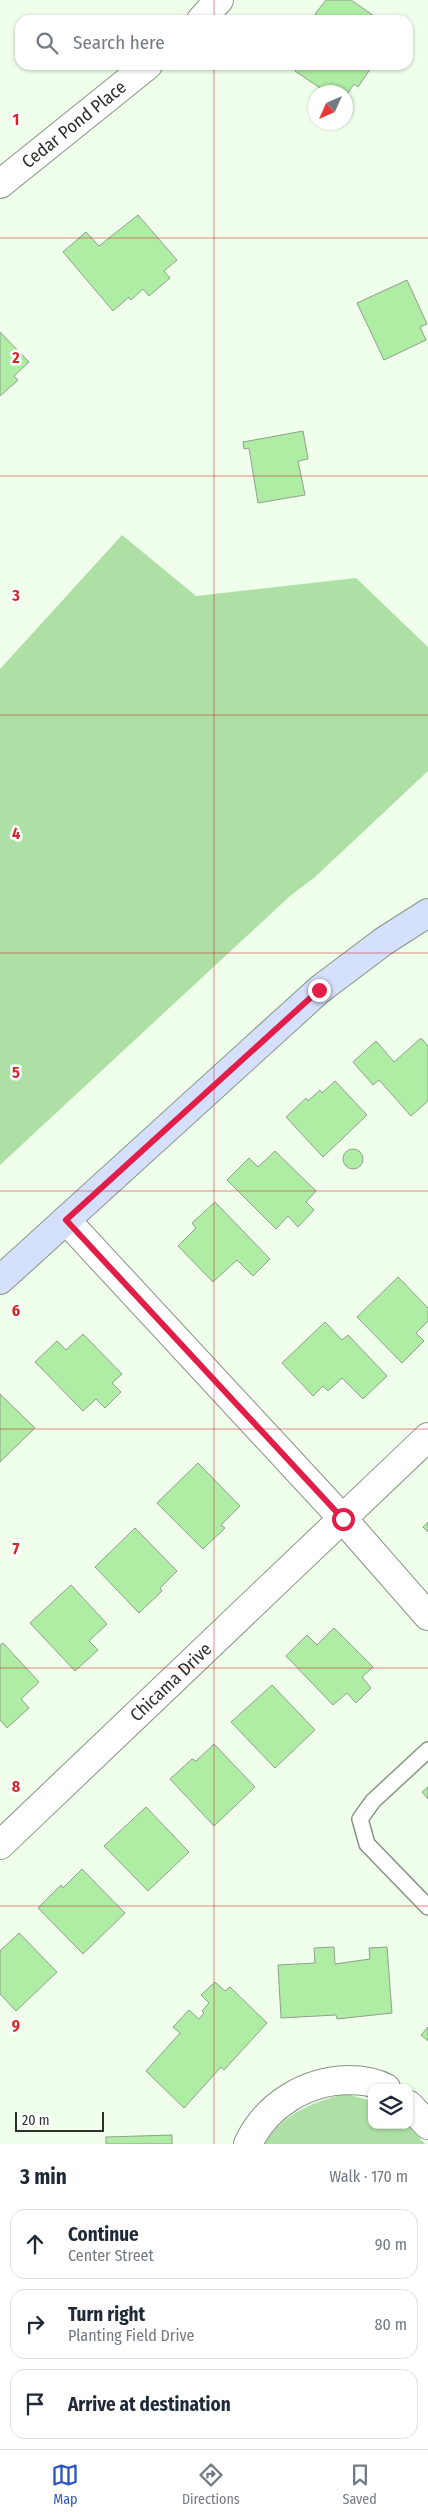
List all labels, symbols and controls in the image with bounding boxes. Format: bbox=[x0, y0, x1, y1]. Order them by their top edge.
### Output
search box bbox=[15, 15, 413, 70]
icon: search bbox=[33, 29, 61, 57]
text: Search here bbox=[73, 31, 165, 54]
street label: Cedar Pond Place bbox=[17, 76, 131, 173]
north arrow bbox=[308, 85, 353, 130]
text: 1 bbox=[13, 110, 19, 129]
text: 2 bbox=[11, 348, 20, 367]
text: 3 bbox=[11, 586, 20, 605]
text: 4 bbox=[12, 824, 20, 843]
route end bbox=[308, 979, 331, 1002]
text: 5 bbox=[12, 1063, 20, 1082]
text: 6 bbox=[12, 1301, 20, 1320]
route start bbox=[332, 1508, 355, 1531]
text: 7 bbox=[13, 1539, 20, 1558]
street label: Chicama Drive bbox=[125, 1638, 216, 1726]
text: 8 bbox=[12, 1777, 21, 1796]
text: 9 bbox=[12, 2016, 20, 2035]
map controls bbox=[368, 2084, 413, 2129]
button: layers bbox=[368, 2084, 413, 2129]
scale bar bbox=[15, 2109, 104, 2132]
text: 20 m bbox=[22, 2112, 50, 2129]
text: 3 min bbox=[20, 2164, 67, 2190]
text: Walk · 170 m bbox=[329, 2167, 408, 2186]
text: Continue bbox=[68, 2223, 139, 2246]
icon: ahead bbox=[21, 2230, 49, 2258]
text: 90 m bbox=[375, 2235, 407, 2254]
text: Center Street bbox=[68, 2246, 154, 2265]
text: Turn right bbox=[68, 2303, 145, 2326]
icon: right bbox=[21, 2310, 49, 2338]
text: 80 m bbox=[375, 2315, 407, 2334]
text: Planting Field Drive bbox=[68, 2326, 194, 2345]
icon: arrive bbox=[21, 2390, 49, 2418]
text: Arrive at destination bbox=[68, 2393, 231, 2416]
tab: Map bbox=[51, 2461, 79, 2508]
tab: Directions bbox=[182, 2461, 240, 2508]
tab: Saved bbox=[342, 2461, 377, 2508]

